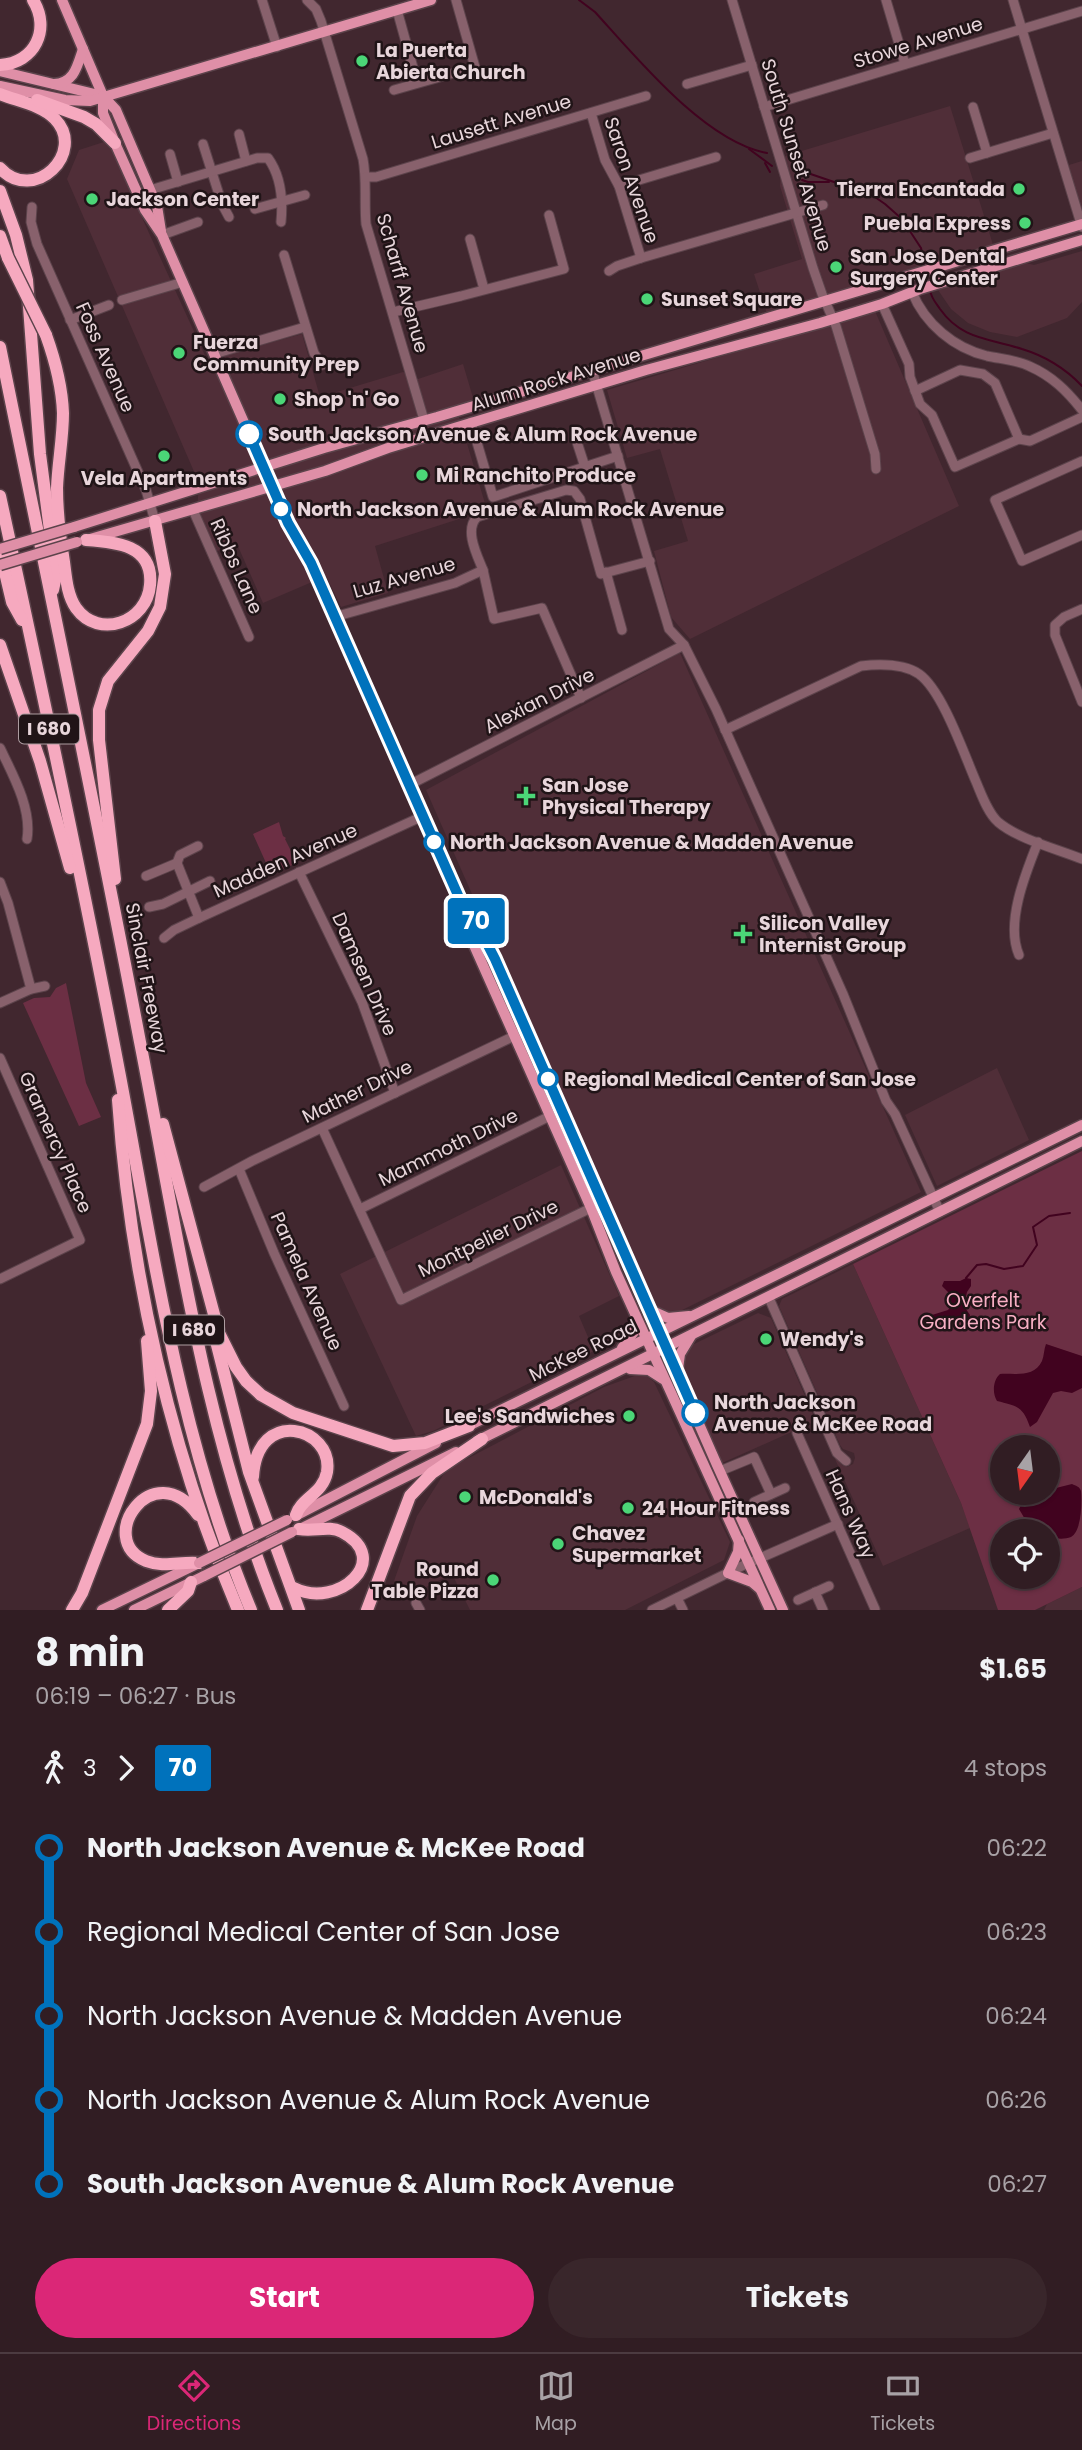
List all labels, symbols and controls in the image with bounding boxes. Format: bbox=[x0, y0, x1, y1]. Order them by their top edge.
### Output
street label: Stowe Avenue bbox=[850, 10, 986, 75]
place label: La Puerta Abierta Church bbox=[376, 37, 526, 86]
marker: La Puerta Abierta Church bbox=[354, 53, 370, 69]
street label: South Sunset Avenue bbox=[754, 56, 839, 255]
street label: Lausett Avenue bbox=[428, 87, 575, 156]
street label: Saron Avenue bbox=[597, 113, 666, 247]
place label: Tierra Encantada bbox=[837, 176, 1005, 203]
marker: Tierra Encantada bbox=[1011, 181, 1027, 197]
place label: Jackson Center bbox=[106, 186, 259, 213]
marker: Jackson Center bbox=[84, 191, 100, 207]
street label: Scharff Avenue bbox=[370, 210, 435, 356]
place label: Puebla Express bbox=[864, 210, 1011, 237]
marker: Puebla Express bbox=[1017, 215, 1033, 231]
place label: San Jose Dental Surgery Center bbox=[850, 243, 1005, 292]
marker: San Jose Dental Surgery Center bbox=[828, 259, 844, 275]
place label: Sunset Square bbox=[661, 286, 803, 313]
marker: Sunset Square bbox=[639, 291, 655, 307]
street label: Foss Avenue bbox=[69, 298, 142, 417]
place label: Fuerza Community Prep bbox=[193, 329, 359, 378]
street label: Alum Rock Avenue bbox=[468, 341, 644, 418]
marker: Fuerza Community Prep bbox=[171, 345, 187, 361]
place label: Shop 'n' Go bbox=[294, 386, 399, 413]
marker: Shop 'n' Go bbox=[272, 391, 288, 407]
marker: South Jackson Avenue & Alum Rock Avenue bbox=[236, 421, 262, 447]
place label: South Jackson Avenue & Alum Rock Avenue bbox=[268, 421, 697, 448]
marker: Vela Apartments bbox=[156, 448, 172, 464]
place label: Mi Ranchito Produce bbox=[436, 462, 636, 489]
place label: Vela Apartments bbox=[81, 465, 247, 492]
marker: Mi Ranchito Produce bbox=[414, 467, 430, 483]
place label: North Jackson Avenue & Alum Rock Avenue bbox=[297, 496, 724, 523]
marker: North Jackson Avenue & Alum Rock Avenue bbox=[271, 499, 291, 519]
street label: Ribbs Lane bbox=[203, 514, 270, 618]
street label: Luz Avenue bbox=[350, 550, 459, 605]
street label: Alexian Drive bbox=[479, 661, 599, 740]
road number: I 680 bbox=[19, 714, 79, 744]
place label: San Jose Physical Therapy bbox=[542, 772, 712, 821]
marker: San Jose Physical Therapy bbox=[516, 786, 536, 806]
street label: Madden Avenue bbox=[209, 817, 362, 904]
place label: North Jackson Avenue & Madden Avenue bbox=[450, 829, 854, 856]
marker: North Jackson Avenue & Madden Avenue bbox=[424, 832, 444, 852]
line badge: 70 bbox=[444, 898, 508, 944]
street label: Sinclair Freeway bbox=[119, 900, 174, 1056]
text: 70 bbox=[462, 904, 490, 937]
street label: Damsen Drive bbox=[325, 908, 404, 1040]
place label: Silicon Valley Internist Group bbox=[759, 910, 906, 959]
marker: Silicon Valley Internist Group bbox=[733, 924, 753, 944]
street label: Mather Drive bbox=[297, 1053, 417, 1130]
place label: Regional Medical Center of San Jose bbox=[564, 1066, 916, 1093]
street label: Gramercy Place bbox=[12, 1067, 99, 1217]
marker: Regional Medical Center of San Jose bbox=[538, 1069, 558, 1089]
street label: Mammoth Drive bbox=[374, 1102, 523, 1193]
street label: Montpelier Drive bbox=[413, 1193, 563, 1284]
street label: Pamela Avenue bbox=[264, 1208, 349, 1355]
park label: Overfelt Gardens Park bbox=[919, 1287, 1047, 1336]
street label: McKee Road bbox=[525, 1313, 642, 1388]
road number: I 680 bbox=[164, 1316, 224, 1344]
place label: Wendy's bbox=[780, 1326, 864, 1353]
marker: Wendy's bbox=[758, 1331, 774, 1347]
place label: North Jackson Avenue & McKee Road bbox=[714, 1389, 932, 1438]
marker: North Jackson Avenue & McKee Road bbox=[682, 1400, 708, 1426]
place label: Lee's Sandwiches bbox=[445, 1403, 615, 1430]
marker: Lee's Sandwiches bbox=[621, 1408, 637, 1424]
north arrow bbox=[990, 1435, 1060, 1505]
map controls bbox=[990, 1435, 1060, 1589]
street label: Hans Way bbox=[819, 1465, 882, 1563]
place label: McDonald's bbox=[479, 1484, 593, 1511]
marker: McDonald's bbox=[457, 1489, 473, 1505]
place label: 24 Hour Fitness bbox=[642, 1495, 790, 1522]
marker: 24 Hour Fitness bbox=[620, 1500, 636, 1516]
button: locate bbox=[990, 1519, 1060, 1589]
place label: Chavez Supermarket bbox=[572, 1520, 702, 1569]
marker: Chavez Supermarket bbox=[550, 1536, 566, 1552]
place label: Round Table Pizza bbox=[371, 1556, 479, 1605]
marker: Round Table Pizza bbox=[485, 1572, 501, 1588]
text: 8 min bbox=[35, 1626, 145, 1679]
text: $1.65 bbox=[979, 1651, 1047, 1687]
text: 06:19 – 06:27 · Bus bbox=[35, 1680, 236, 1712]
icon: walk bbox=[35, 1749, 73, 1787]
icon: forward bbox=[107, 1749, 145, 1787]
text: 70 bbox=[169, 1751, 197, 1784]
text: 3 bbox=[83, 1752, 97, 1784]
text: 4 stops bbox=[964, 1752, 1047, 1784]
text: North Jackson Avenue & McKee Road bbox=[87, 1830, 585, 1866]
text: 06:22 bbox=[987, 1832, 1047, 1864]
text: Regional Medical Center of San Jose bbox=[87, 1914, 560, 1950]
text: 06:23 bbox=[986, 1916, 1047, 1948]
text: North Jackson Avenue & Madden Avenue bbox=[87, 1998, 622, 2034]
text: 06:24 bbox=[985, 2000, 1047, 2032]
text: North Jackson Avenue & Alum Rock Avenue bbox=[87, 2082, 650, 2118]
text: 06:26 bbox=[985, 2084, 1047, 2116]
text: South Jackson Avenue & Alum Rock Avenue bbox=[87, 2166, 674, 2202]
text: 06:27 bbox=[987, 2168, 1047, 2200]
button: Start bbox=[35, 2258, 534, 2338]
button: Tickets bbox=[548, 2258, 1047, 2338]
tab: Directions bbox=[147, 2367, 241, 2438]
tab: Map bbox=[535, 2367, 577, 2438]
tab: Tickets bbox=[870, 2367, 935, 2438]

